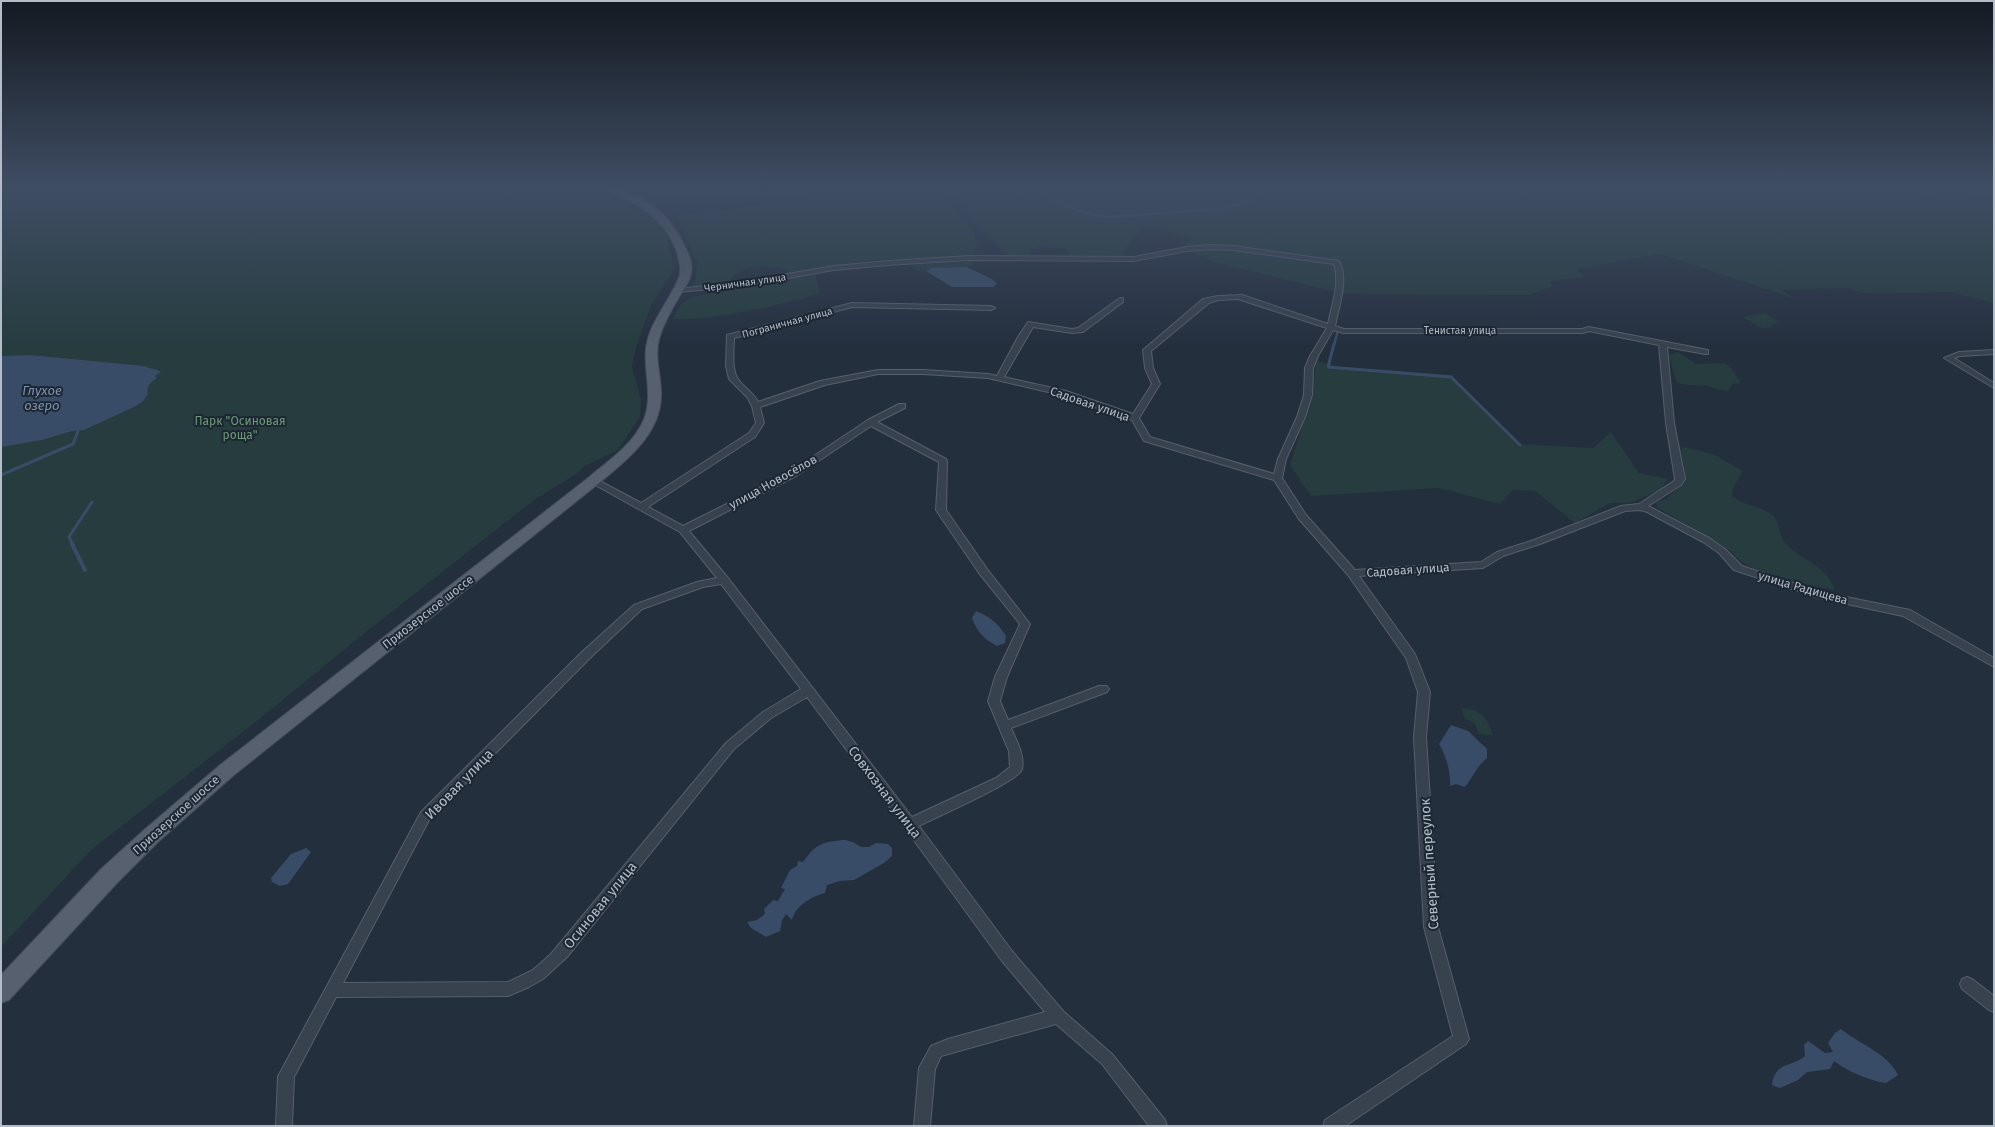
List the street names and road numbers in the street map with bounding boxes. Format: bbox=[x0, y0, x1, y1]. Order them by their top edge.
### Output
street label: Черничная улица bbox=[704, 271, 787, 295]
street label: Пограничная улица bbox=[741, 305, 834, 341]
street label: Тенистая улица bbox=[1424, 325, 1496, 337]
street label: Садовая улица bbox=[1048, 384, 1132, 424]
street label: улица Новосёлов bbox=[727, 452, 819, 512]
street label: Садовая улица bbox=[1366, 560, 1450, 580]
street label: улица Радищева bbox=[1757, 569, 1849, 607]
street label: Приозерское шоссе bbox=[380, 572, 476, 652]
street label: Совхозная улица bbox=[844, 743, 925, 842]
street label: Ивовая улица bbox=[422, 746, 497, 823]
street label: Приозерское шоссе bbox=[130, 773, 222, 857]
street label: Северный переулок bbox=[1416, 797, 1443, 930]
street label: Осиновая улица bbox=[560, 858, 641, 952]

